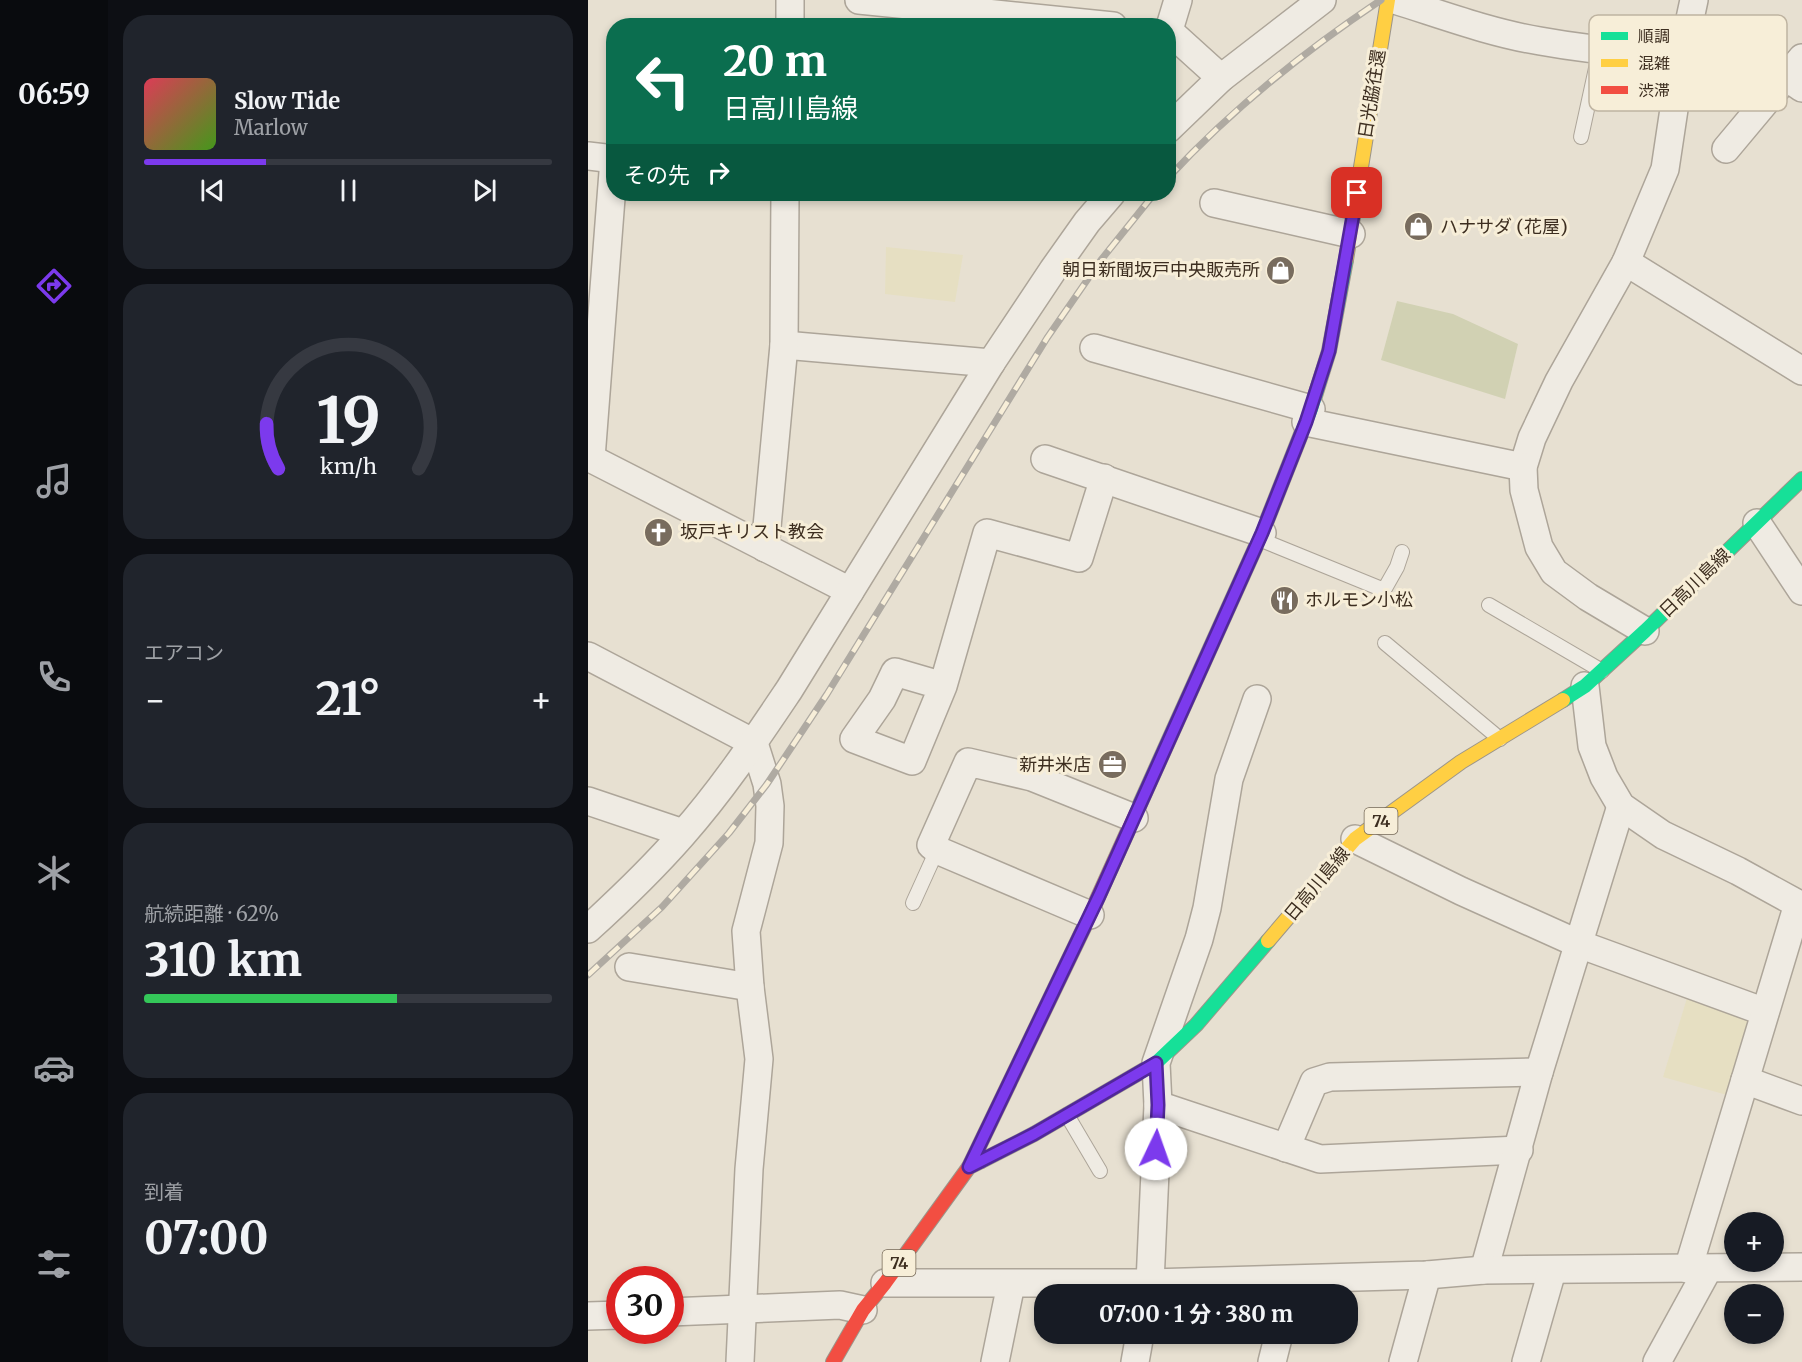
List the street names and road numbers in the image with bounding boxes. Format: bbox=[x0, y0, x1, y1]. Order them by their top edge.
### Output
street label: 日光脇往還 bbox=[1353, 48, 1390, 140]
street label: 日高川島線 bbox=[1654, 543, 1735, 622]
road number: 74 bbox=[1364, 808, 1398, 834]
street label: 日高川島線 bbox=[1279, 842, 1354, 926]
road number: 74 bbox=[882, 1250, 916, 1276]

